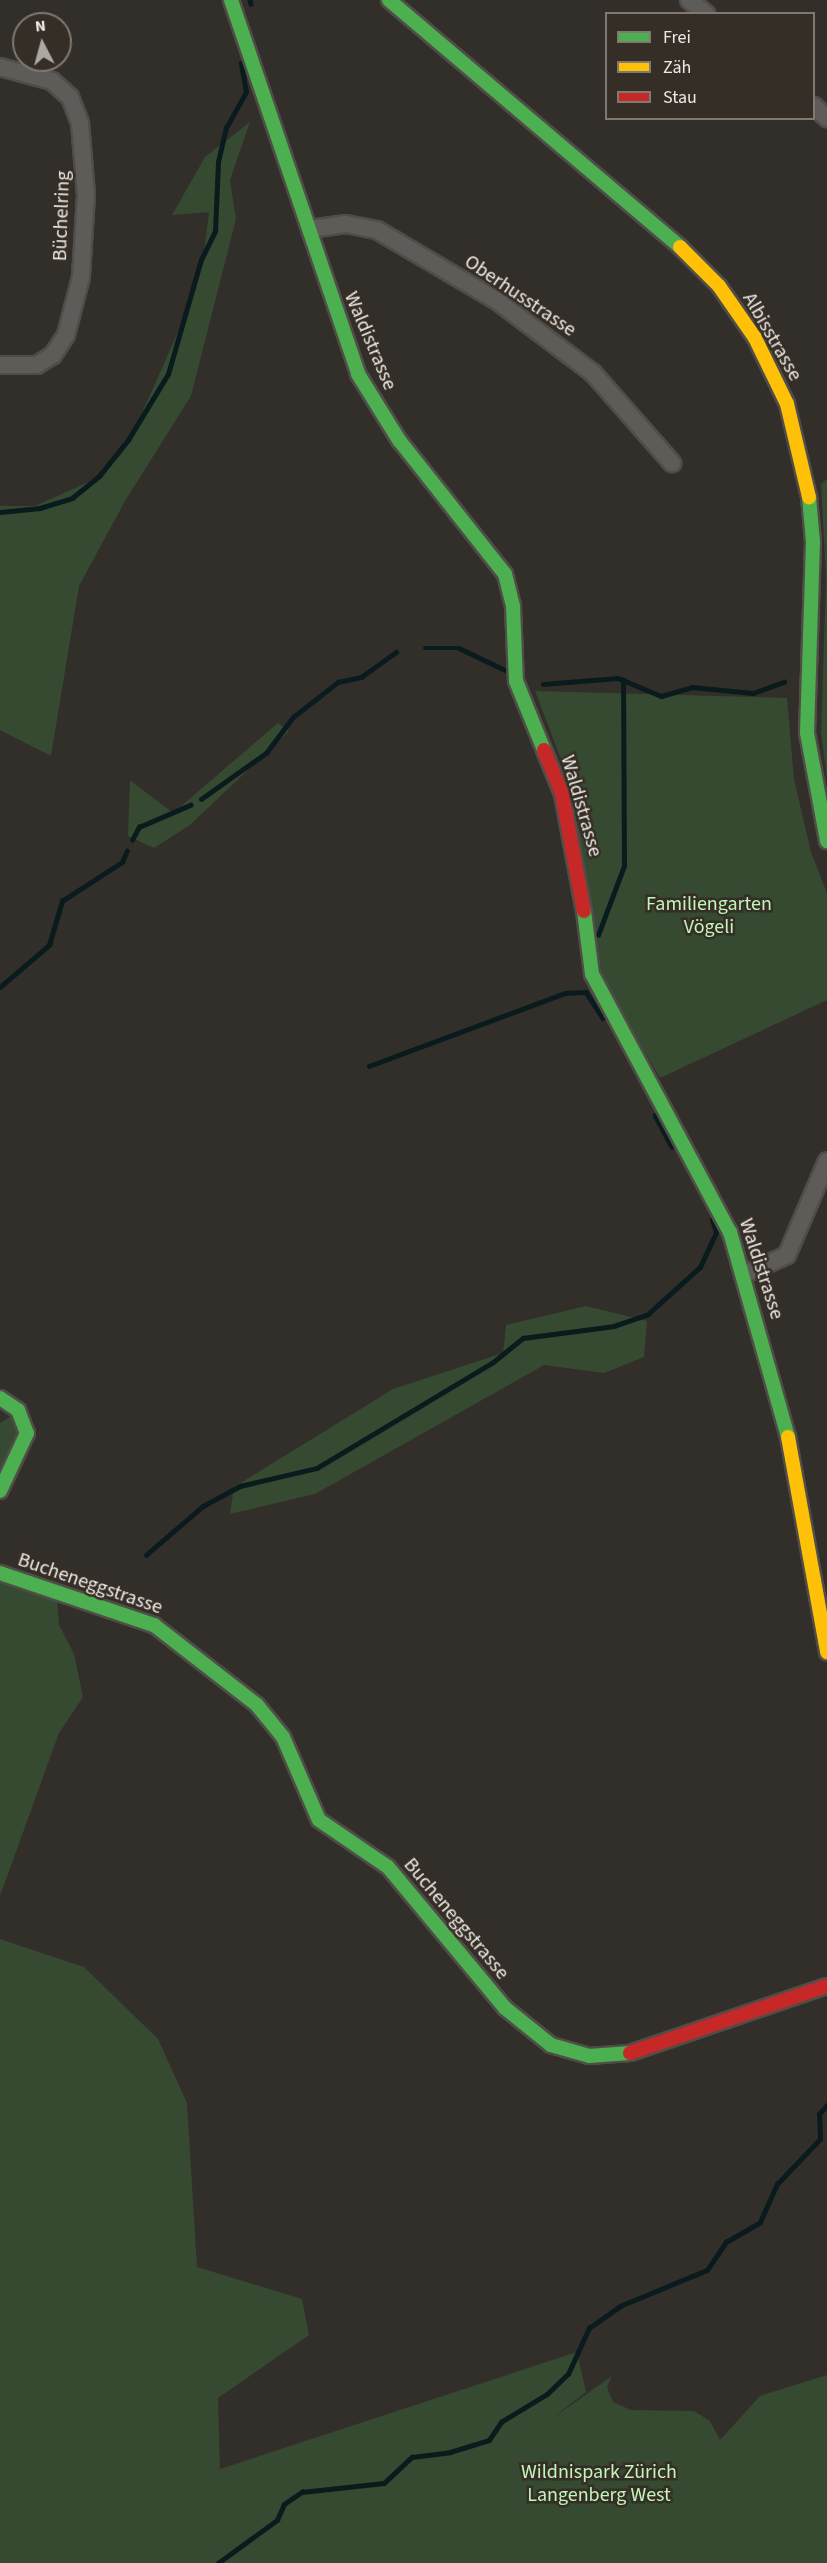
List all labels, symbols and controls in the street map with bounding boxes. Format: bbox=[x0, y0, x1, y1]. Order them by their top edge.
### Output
north arrow bbox=[12, 12, 72, 72]
legend bbox=[605, 12, 815, 120]
text: N bbox=[34, 15, 47, 38]
text: Frei bbox=[663, 25, 691, 50]
text: Zäh bbox=[663, 55, 691, 80]
text: Stau bbox=[663, 85, 697, 110]
street label: Büchelring bbox=[48, 170, 76, 262]
street label: Oberhusstrasse bbox=[460, 250, 580, 342]
street label: Waldistrasse bbox=[339, 288, 401, 394]
street label: Albisstrasse bbox=[737, 288, 807, 386]
street label: Waldistrasse bbox=[555, 752, 607, 860]
park label: Familiengarten Vögeli bbox=[646, 892, 772, 939]
street label: Waldistrasse bbox=[733, 1216, 789, 1322]
street label: Bucheneggstrasse bbox=[15, 1548, 165, 1620]
street label: Bucheneggstrasse bbox=[398, 1853, 514, 1985]
park label: Wildnispark Zürich Langenberg West bbox=[521, 2460, 677, 2507]

